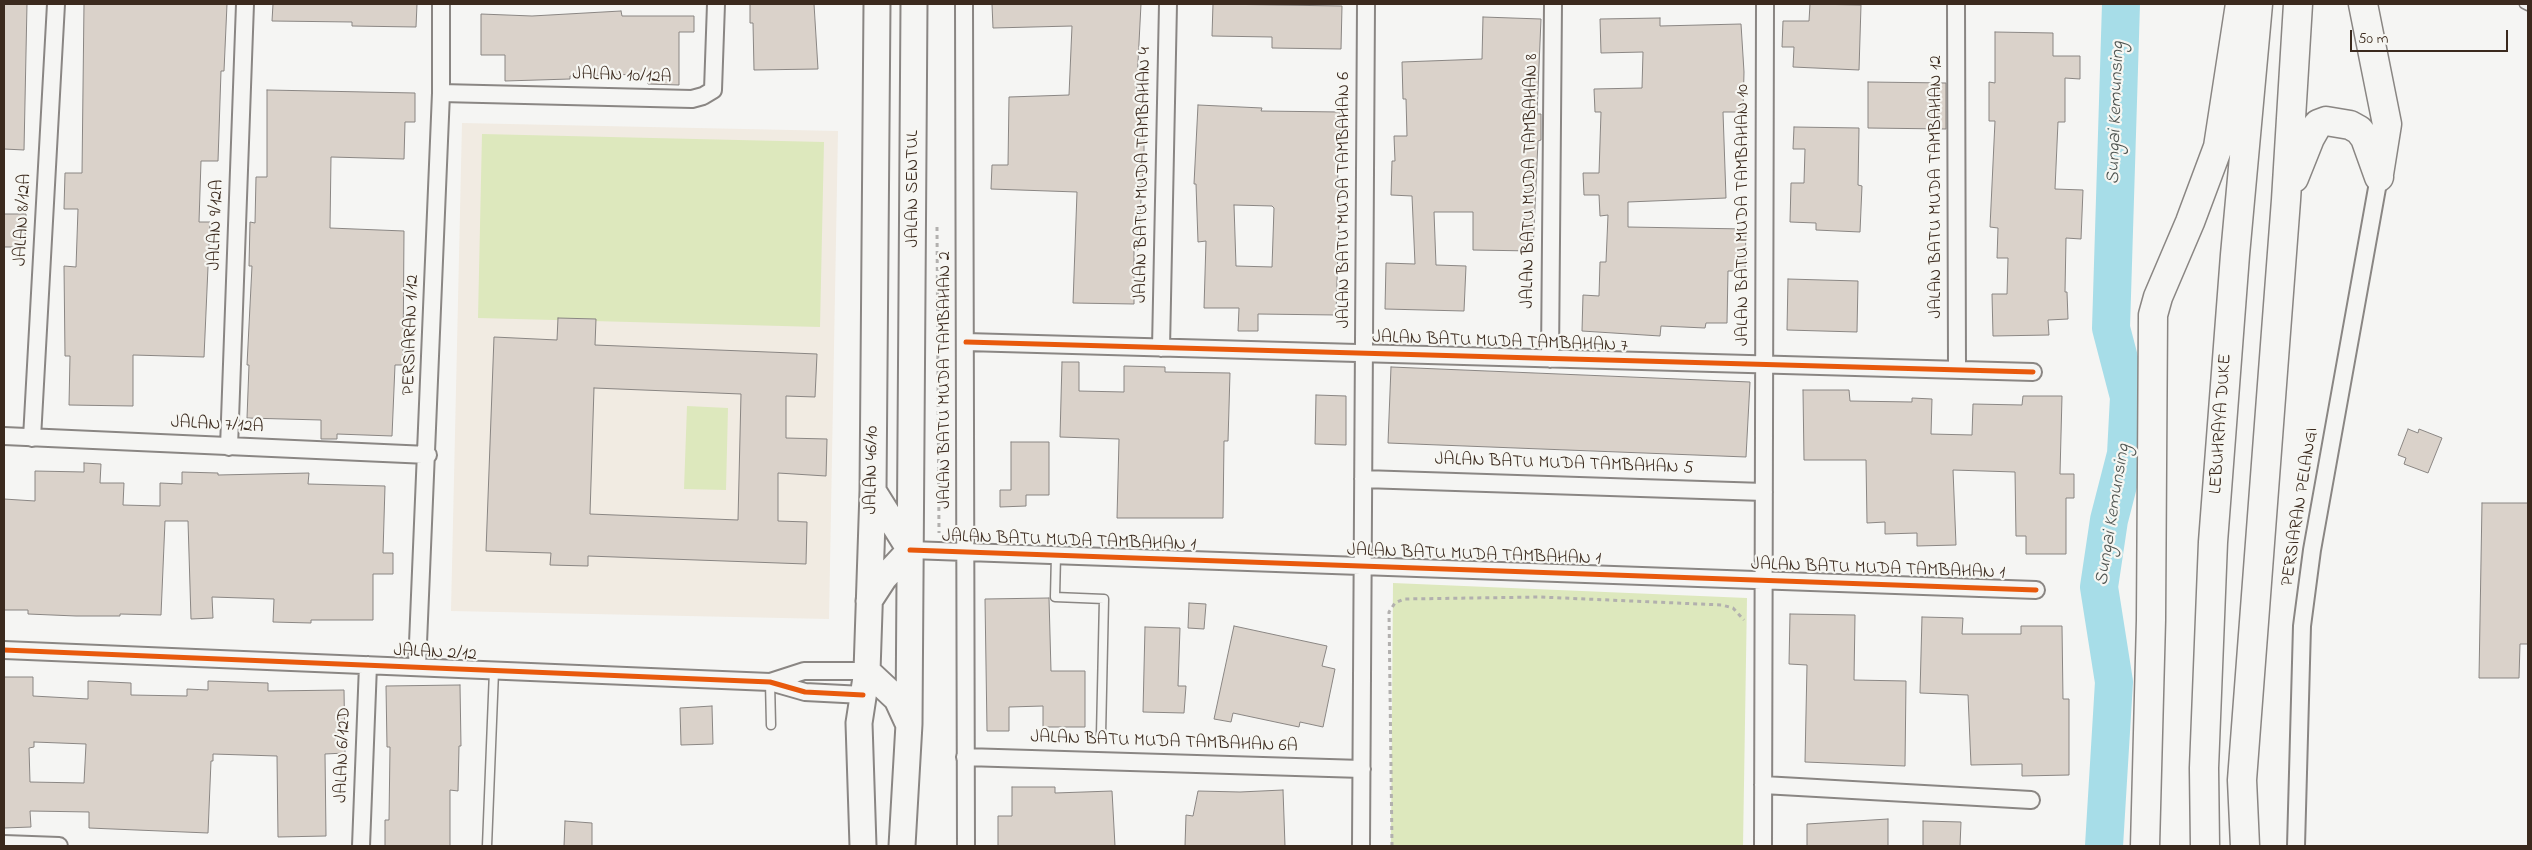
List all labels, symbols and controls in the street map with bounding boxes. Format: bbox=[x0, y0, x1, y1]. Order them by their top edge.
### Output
scale bar bbox=[2352, 20, 2510, 52]
text: 50 m bbox=[2358, 28, 2388, 50]
water label: Sungai Kemunsing bbox=[2103, 41, 2131, 185]
street label: JALAN BATU MUDA TAMBAHAN 4 bbox=[1131, 47, 1157, 303]
street label: JALAN BATU MUDA TAMBAHAN 8 bbox=[1518, 53, 1544, 309]
street label: JALAN BATU MUDA TAMBAHAN 12 bbox=[1926, 55, 1948, 319]
street label: JALAN 10/12A bbox=[572, 64, 672, 90]
street label: JALAN BATU MUDA TAMBAHAN 6 bbox=[1334, 72, 1356, 328]
street label: JALAN BATU MUDA TAMBAHAN 10 bbox=[1733, 84, 1755, 346]
street label: JALAN SENTUL bbox=[903, 130, 925, 248]
street label: JALAN 8/12A bbox=[11, 173, 37, 267]
street label: JALAN 9/12A bbox=[205, 179, 229, 271]
street label: JALAN BATU MUDA TAMBAHAN 2 bbox=[935, 251, 957, 509]
street label: PERSIARAN 1/12 bbox=[399, 274, 425, 396]
street label: JALAN BATU MUDA TAMBAHAN 7 bbox=[1372, 328, 1628, 358]
street label: LEBUHRAYA DUKE bbox=[2206, 353, 2238, 495]
street label: JALAN 7/12A bbox=[170, 413, 264, 439]
street label: JALAN 46/10 bbox=[861, 425, 885, 515]
street label: PERSIARAN PELANGI bbox=[2278, 426, 2324, 588]
water label: Sungai Kemunsing bbox=[2092, 443, 2136, 587]
street label: JALAN BATU MUDA TAMBAHAN 5 bbox=[1434, 450, 1694, 480]
street label: JALAN BATU MUDA TAMBAHAN 1 bbox=[942, 527, 1196, 557]
street label: JALAN BATU MUDA TAMBAHAN 1 bbox=[1347, 541, 1601, 571]
street label: JALAN BATU MUDA TAMBAHAN 1 bbox=[1751, 555, 2005, 585]
street label: JALAN 2/12 bbox=[393, 641, 477, 667]
street label: JALAN 6/12D bbox=[332, 707, 356, 803]
street label: JALAN BATU MUDA TAMBAHAN 6A bbox=[1030, 728, 1298, 758]

